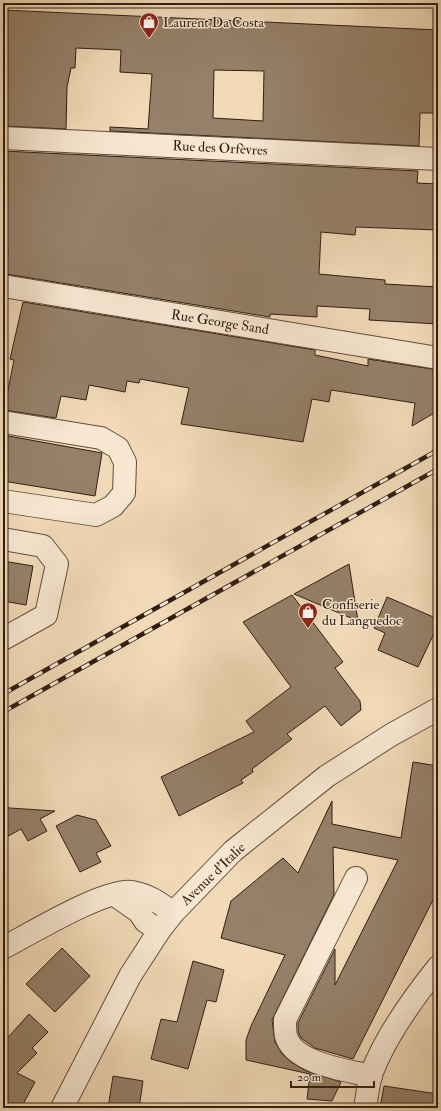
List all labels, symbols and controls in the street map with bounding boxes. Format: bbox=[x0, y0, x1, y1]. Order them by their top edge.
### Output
shop icon: Laurent Da Costa bbox=[138, 11, 160, 39]
place label: Laurent Da Costa bbox=[163, 14, 264, 31]
street label: Rue des Orfèvres bbox=[172, 137, 268, 159]
street label: Rue George Sand bbox=[170, 306, 270, 338]
place label: Confiserie du Languedoc bbox=[322, 596, 402, 629]
shop icon: Confiserie du Languedoc bbox=[297, 601, 319, 629]
street label: Avenue d'Italie bbox=[177, 839, 249, 910]
scale bar bbox=[291, 1063, 374, 1089]
text: 20 m bbox=[297, 1070, 322, 1085]

